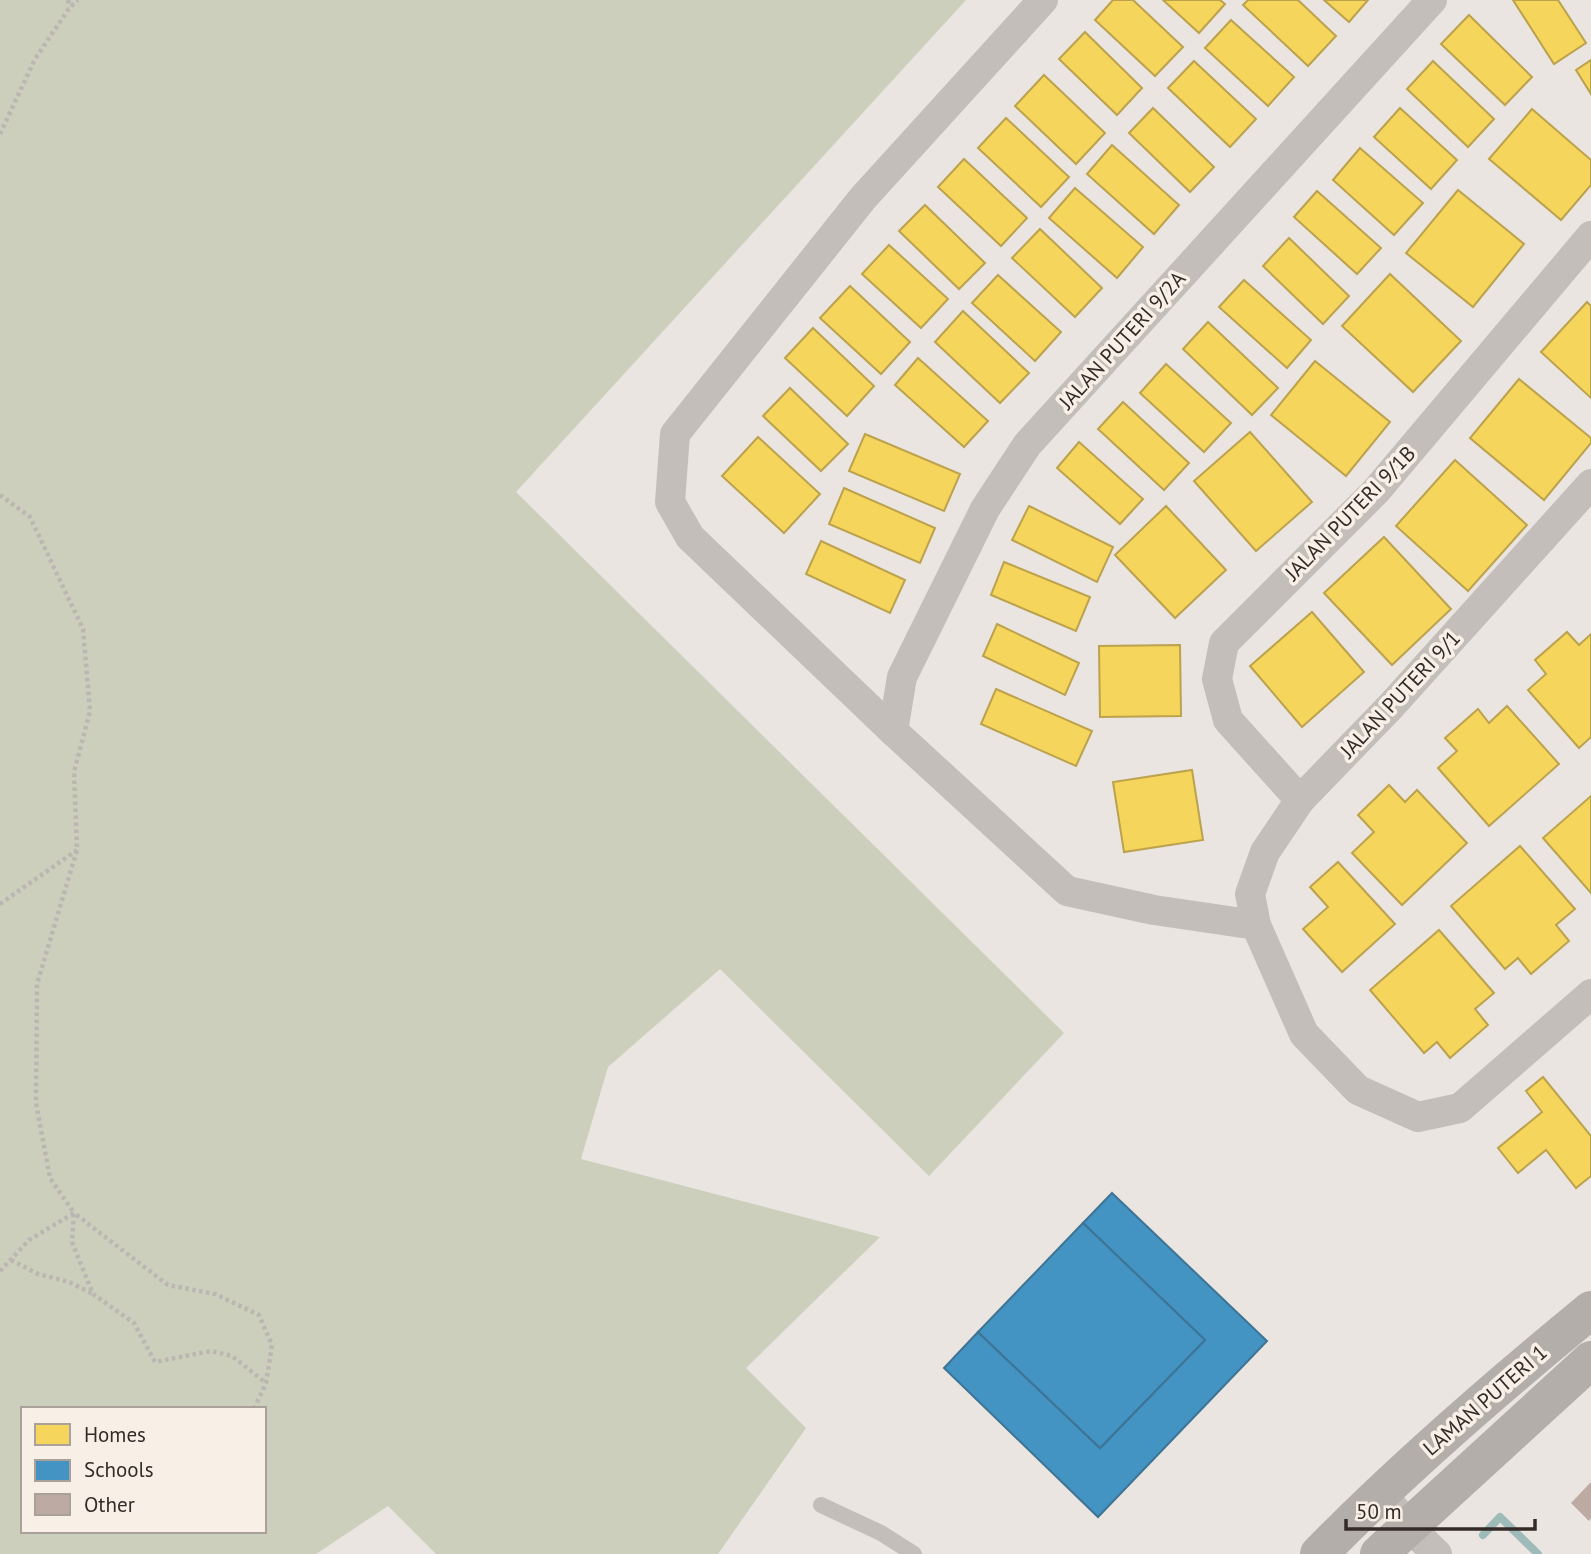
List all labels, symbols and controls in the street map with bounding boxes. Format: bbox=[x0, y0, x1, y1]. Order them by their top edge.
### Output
street label: JALAN PUTERI 9/2A bbox=[1052, 265, 1192, 415]
street label: JALAN PUTERI 9/1B bbox=[1278, 440, 1421, 587]
street label: JALAN PUTERI 9/1 bbox=[1333, 625, 1466, 764]
street label: LAMAN PUTERI 1 bbox=[1417, 1339, 1553, 1461]
legend bbox=[21, 1407, 266, 1533]
text: Homes bbox=[84, 1421, 146, 1448]
text: Schools bbox=[84, 1456, 154, 1483]
scale bar bbox=[1346, 1488, 1535, 1532]
text: Other bbox=[84, 1491, 135, 1518]
text: 50 m bbox=[1356, 1498, 1402, 1525]

